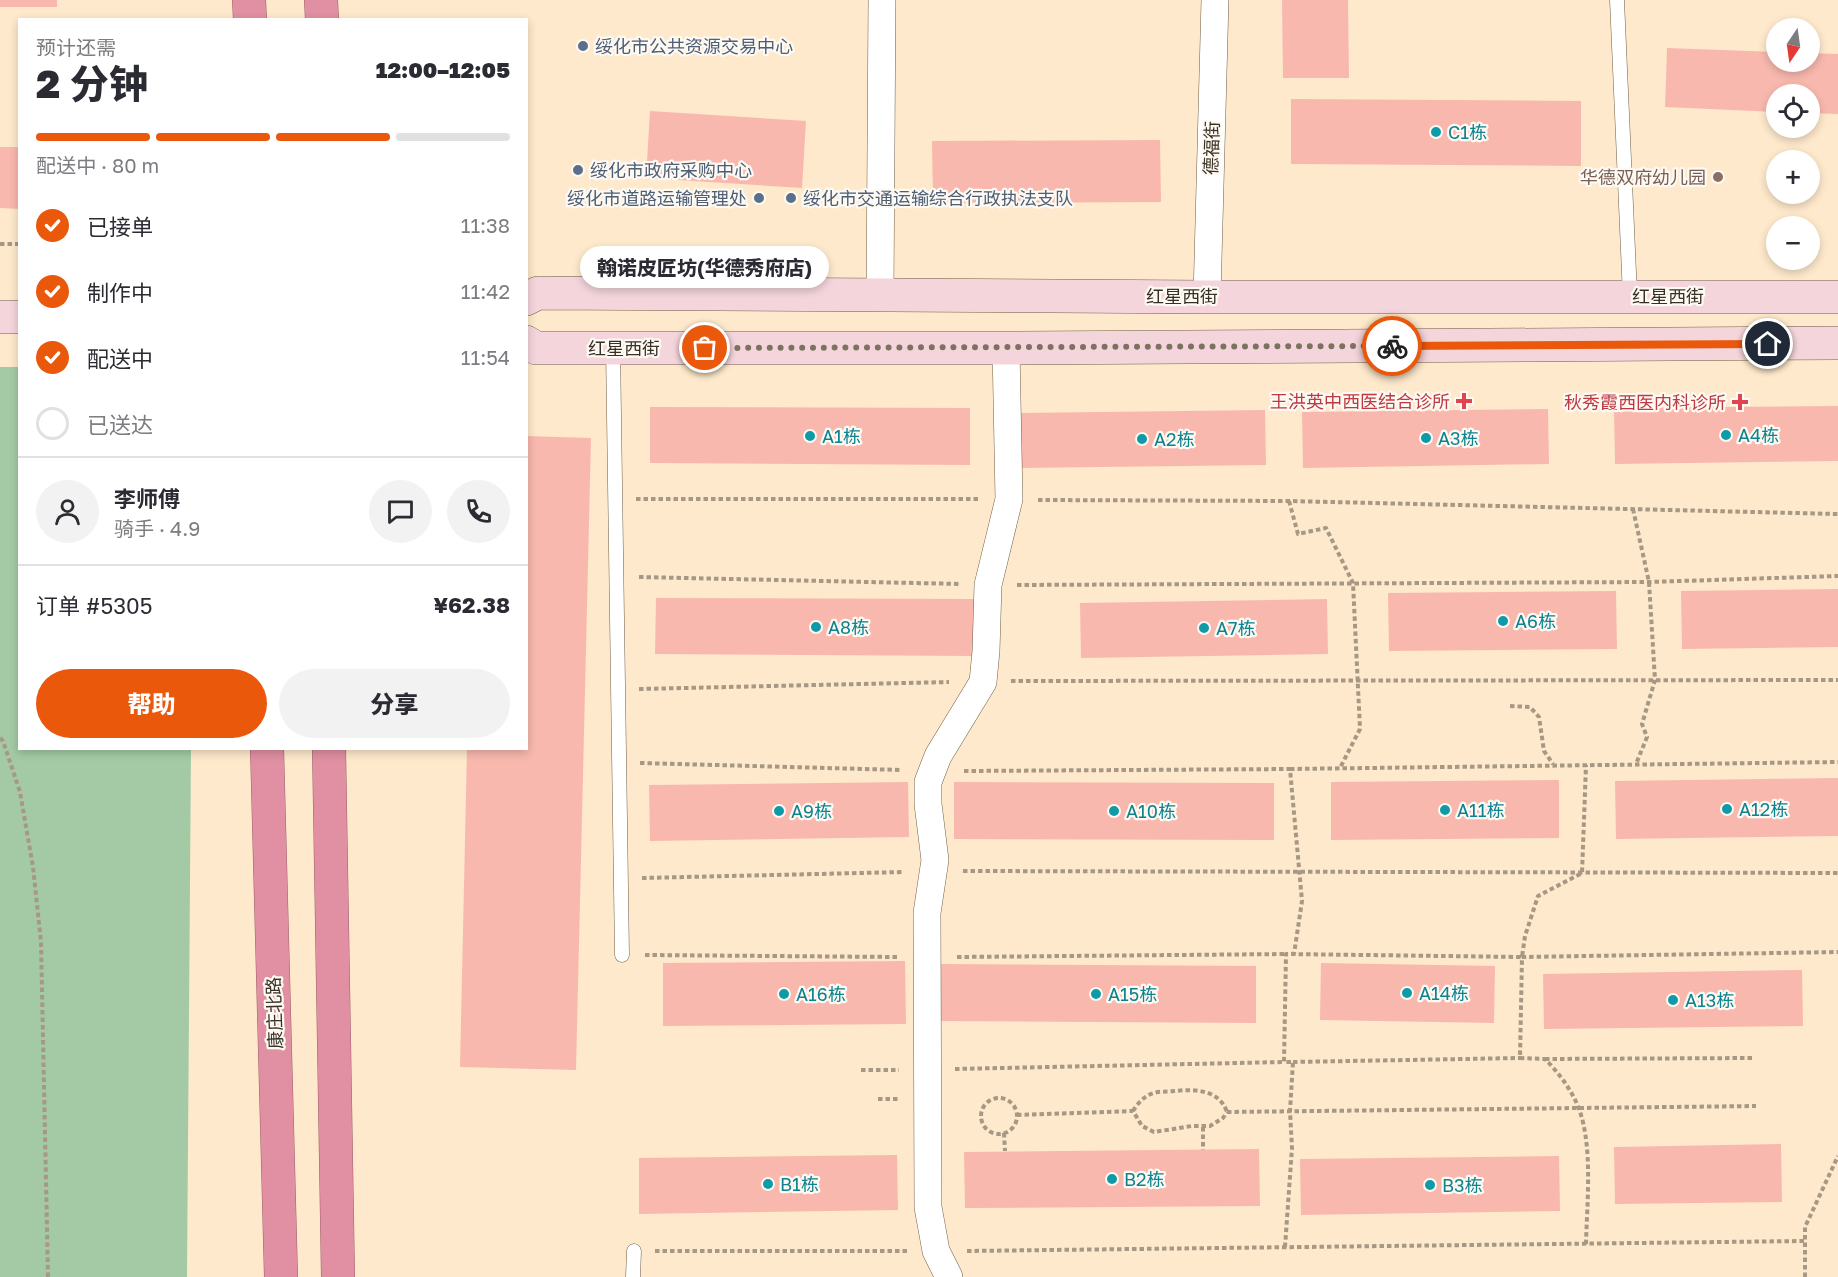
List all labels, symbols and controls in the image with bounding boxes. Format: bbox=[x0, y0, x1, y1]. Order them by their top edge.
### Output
north arrow bbox=[1766, 18, 1820, 72]
map controls bbox=[1766, 18, 1820, 270]
text: 预计还需 bbox=[36, 35, 116, 59]
place label: 绥化市公共资源交易中心 bbox=[595, 35, 793, 57]
marker: 绥化市公共资源交易中心 bbox=[576, 39, 590, 53]
text: 12:00–12:05 bbox=[376, 56, 510, 83]
text: 2 分钟 bbox=[36, 60, 148, 107]
button: locate bbox=[1766, 84, 1820, 138]
street label: 德福街 bbox=[1199, 121, 1223, 175]
place label: C1栋 bbox=[1448, 121, 1487, 143]
marker: C1栋 bbox=[1429, 125, 1443, 139]
button: + bbox=[1766, 150, 1820, 204]
text: 配送中 · 80 m bbox=[36, 153, 159, 177]
place label: 绥化市政府采购中心 bbox=[590, 159, 752, 181]
marker: 绥化市政府采购中心 bbox=[571, 163, 585, 177]
place label: 华德双府幼儿园 bbox=[1580, 166, 1706, 188]
marker: 华德双府幼儿园 bbox=[1711, 170, 1725, 184]
place label: 绥化市道路运输管理处 bbox=[567, 187, 747, 209]
place label: 绥化市交通运输综合行政执法支队 bbox=[803, 187, 1073, 209]
marker: 绥化市道路运输管理处 bbox=[752, 191, 766, 205]
marker: 绥化市交通运输综合行政执法支队 bbox=[784, 191, 798, 205]
icon: check bbox=[36, 209, 69, 242]
text: 已接单 bbox=[87, 213, 153, 240]
text: 11:38 bbox=[461, 213, 510, 237]
button: − bbox=[1766, 216, 1820, 270]
callout: 翰诺皮匠坊(华德秀府店) bbox=[580, 246, 830, 288]
text: 翰诺皮匠坊(华德秀府店) bbox=[597, 255, 812, 279]
icon: check bbox=[36, 275, 69, 308]
text: 制作中 bbox=[87, 279, 153, 306]
text: 11:42 bbox=[461, 279, 510, 303]
street label: 红星西街 bbox=[1146, 285, 1218, 307]
street label: 红星西街 bbox=[1632, 285, 1704, 307]
courier bbox=[1362, 316, 1422, 376]
pin bbox=[1742, 318, 1793, 369]
pin bbox=[679, 322, 730, 373]
icon: home bbox=[1751, 327, 1784, 360]
icon: bike bbox=[1376, 330, 1409, 363]
icon: bag bbox=[688, 331, 721, 364]
street label: 红星西街 bbox=[588, 337, 660, 359]
icon: check bbox=[36, 341, 69, 374]
text: 配送中 bbox=[87, 345, 153, 372]
text: 11:54 bbox=[461, 345, 510, 369]
place label: 王洪英中西医结合诊所 bbox=[1270, 390, 1450, 412]
place label: 秋秀霞西医内科诊所 bbox=[1564, 391, 1726, 413]
marker: 王洪英中西医结合诊所 bbox=[1455, 392, 1473, 410]
marker: 秋秀霞西医内科诊所 bbox=[1731, 393, 1749, 411]
text: 已送达 bbox=[87, 411, 153, 438]
place label: A4栋 bbox=[1738, 424, 1779, 446]
place label: A1栋 bbox=[822, 425, 861, 447]
place label: A3栋 bbox=[1438, 427, 1479, 449]
place label: A2栋 bbox=[1154, 428, 1195, 450]
marker: A4栋 bbox=[1719, 428, 1733, 442]
marker: A1栋 bbox=[803, 429, 817, 443]
marker: A3栋 bbox=[1419, 431, 1433, 445]
marker: A2栋 bbox=[1135, 432, 1149, 446]
button: person bbox=[36, 480, 99, 543]
button: chat bbox=[369, 480, 432, 543]
button: phone bbox=[447, 480, 510, 543]
text: 李师傅 bbox=[114, 485, 180, 512]
text: 骑手 · 4.9 bbox=[114, 516, 200, 540]
text: ¥62.38 bbox=[434, 591, 510, 618]
text: 订单 #5305 bbox=[36, 592, 153, 619]
place label: A6栋 bbox=[1515, 610, 1556, 632]
marker: A6栋 bbox=[1496, 614, 1510, 628]
place label: A8栋 bbox=[828, 616, 869, 638]
place label: A7栋 bbox=[1216, 617, 1256, 639]
marker: A8栋 bbox=[809, 620, 823, 634]
marker: A7栋 bbox=[1197, 621, 1211, 635]
button: 帮助 bbox=[36, 669, 267, 738]
button: 分享 bbox=[279, 669, 510, 738]
place label: A12栋 bbox=[1739, 798, 1788, 820]
place label: A11栋 bbox=[1457, 799, 1505, 821]
place label: A9栋 bbox=[791, 800, 832, 822]
place label: A10栋 bbox=[1126, 800, 1176, 822]
marker: A12栋 bbox=[1720, 802, 1734, 816]
marker: A11栋 bbox=[1438, 803, 1452, 817]
marker: A9栋 bbox=[772, 804, 786, 818]
marker: A10栋 bbox=[1107, 804, 1121, 818]
street label: 康庄北路 bbox=[262, 977, 286, 1049]
place label: A14栋 bbox=[1419, 982, 1469, 1004]
place label: A16栋 bbox=[796, 983, 846, 1005]
place label: A15栋 bbox=[1108, 983, 1157, 1005]
marker: A14栋 bbox=[1400, 986, 1414, 1000]
marker: A16栋 bbox=[777, 987, 791, 1001]
marker: A15栋 bbox=[1089, 987, 1103, 1001]
place label: A13栋 bbox=[1685, 989, 1734, 1011]
marker: A13栋 bbox=[1666, 993, 1680, 1007]
place label: B2栋 bbox=[1124, 1168, 1165, 1190]
marker: B2栋 bbox=[1105, 1172, 1119, 1186]
place label: B1栋 bbox=[780, 1173, 819, 1195]
place label: B3栋 bbox=[1442, 1174, 1483, 1196]
marker: B1栋 bbox=[761, 1177, 775, 1191]
marker: B3栋 bbox=[1423, 1178, 1437, 1192]

